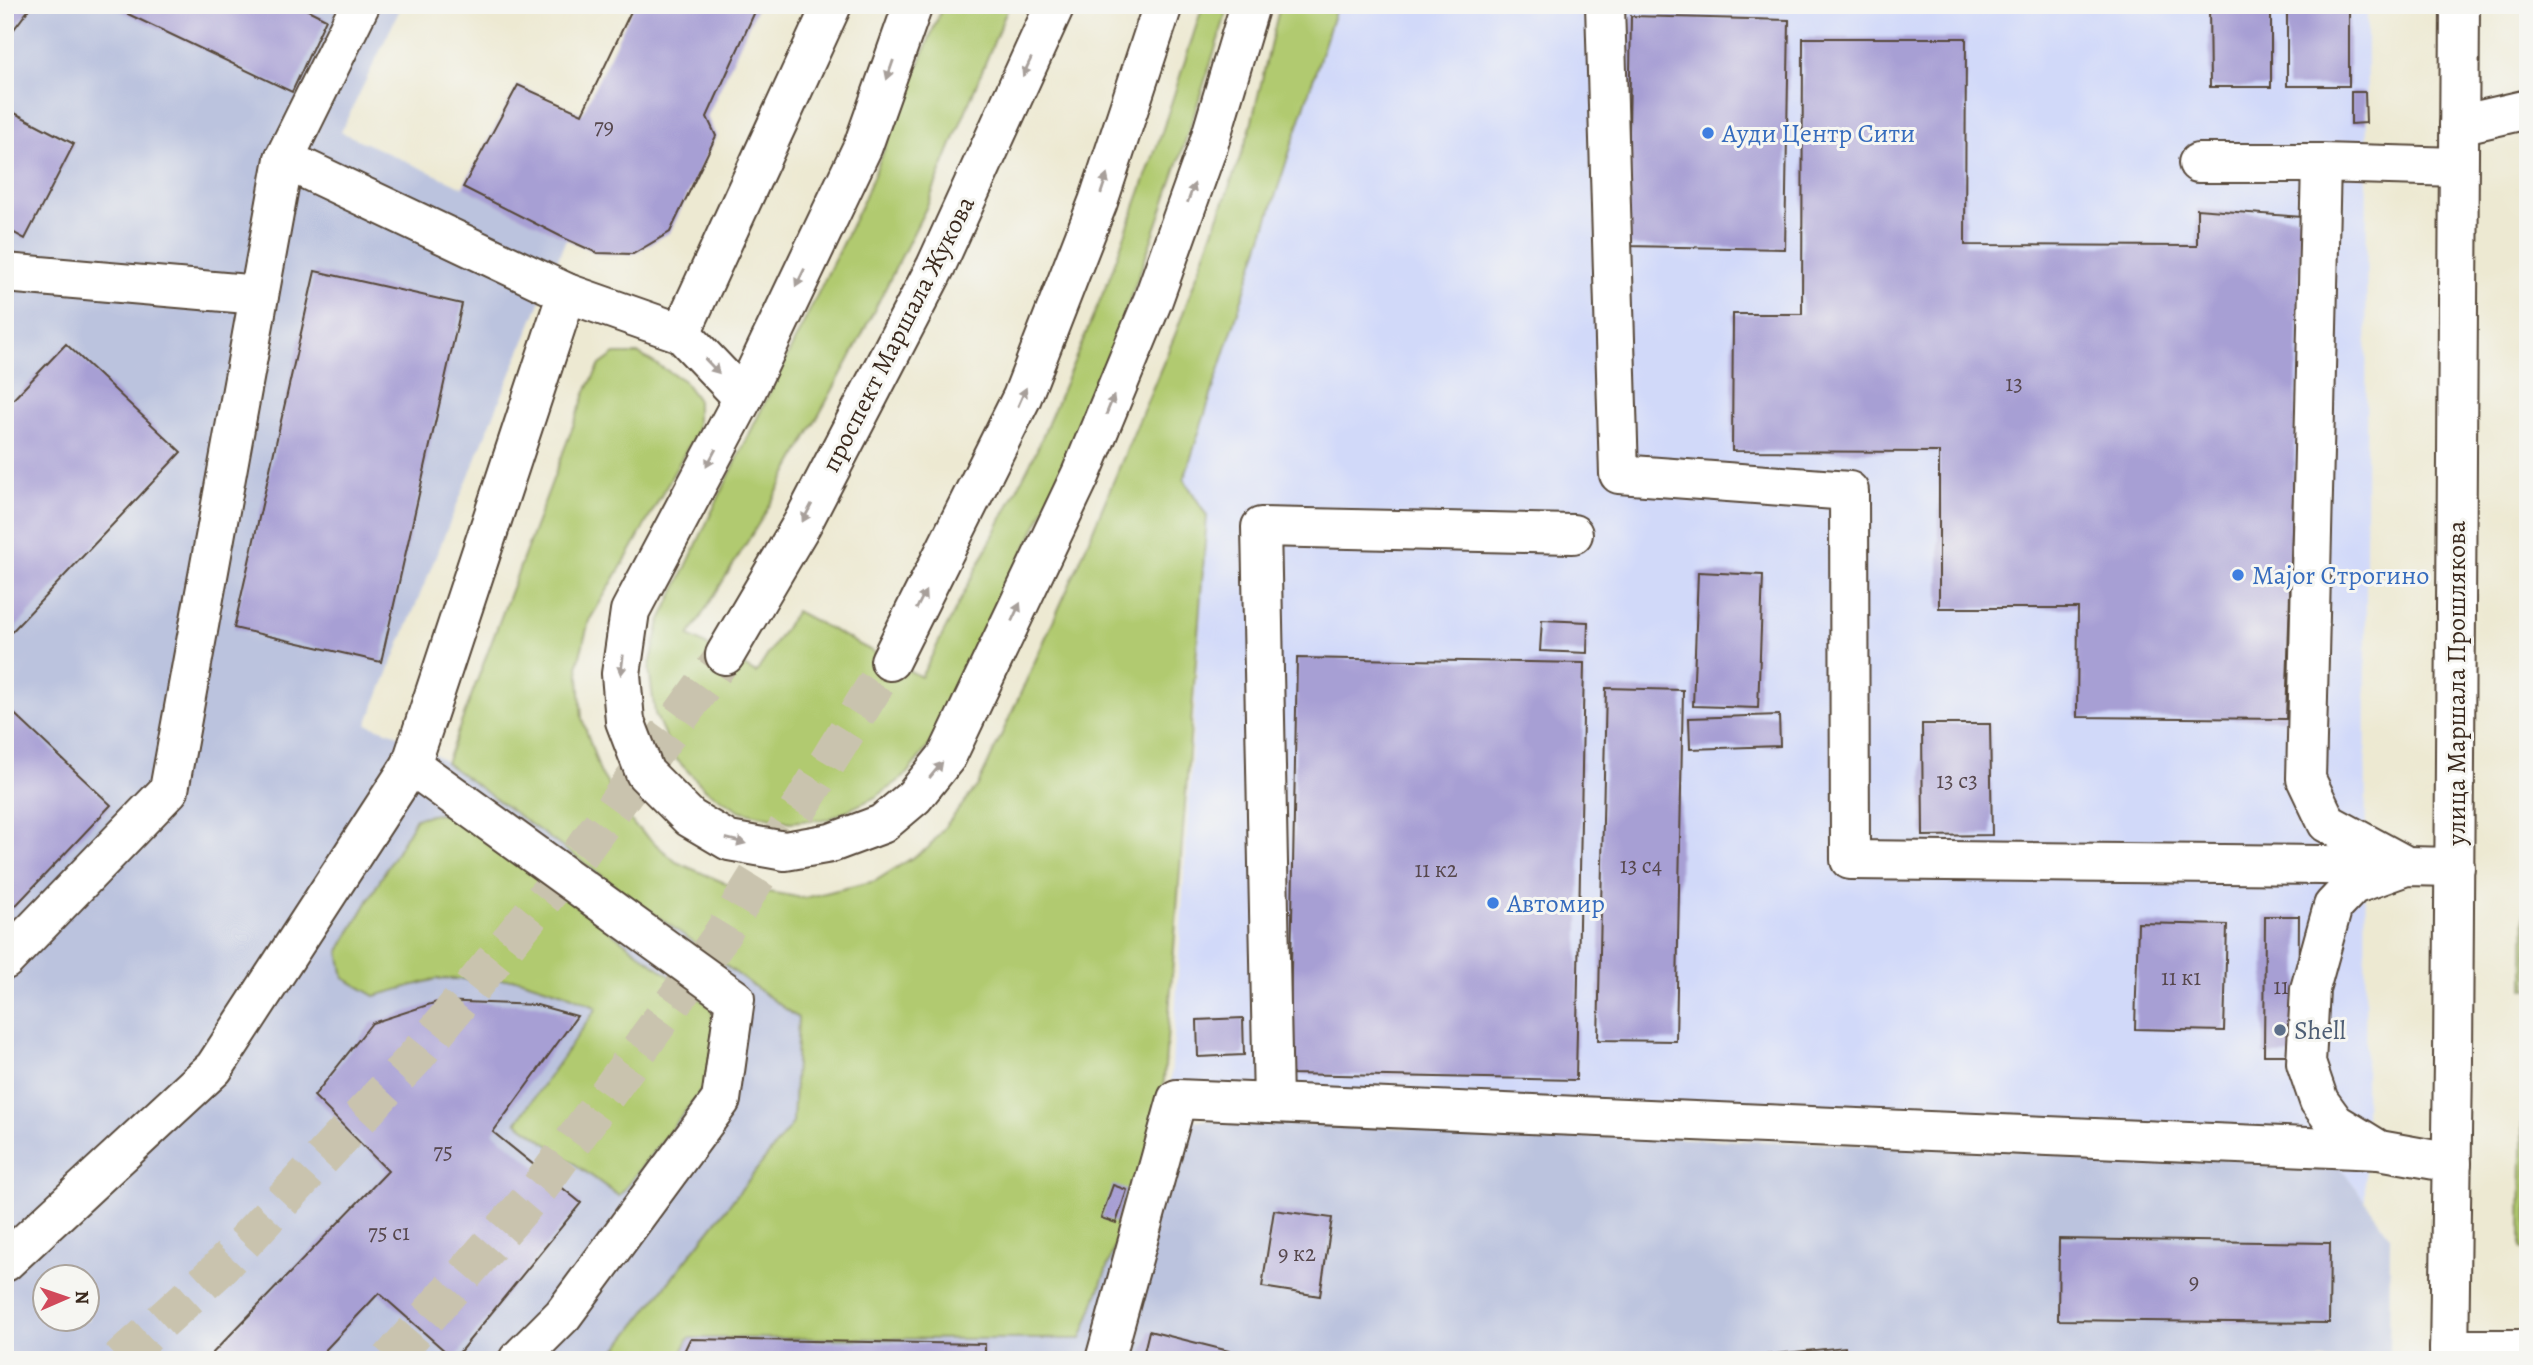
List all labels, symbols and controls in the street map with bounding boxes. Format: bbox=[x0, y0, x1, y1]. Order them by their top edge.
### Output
one-way arrow bbox=[1021, 57, 1033, 77]
one-way arrow bbox=[884, 59, 895, 80]
house number: 79 bbox=[594, 111, 614, 142]
place label: Ауди Центр Сити bbox=[1721, 116, 1915, 151]
marker: Ауди Центр Сити bbox=[1700, 125, 1716, 141]
one-way arrow bbox=[1099, 174, 1110, 195]
one-way arrow bbox=[1186, 182, 1197, 203]
street label: проспект Маршала Жукова bbox=[813, 190, 983, 478]
one-way arrow bbox=[794, 268, 806, 288]
one-way arrow bbox=[703, 357, 720, 374]
house number: 13 bbox=[2005, 368, 2023, 399]
one-way arrow bbox=[1017, 386, 1028, 407]
one-way arrow bbox=[1104, 395, 1116, 415]
one-way arrow bbox=[705, 448, 716, 468]
one-way arrow bbox=[802, 503, 813, 523]
street label: улица Маршала Прошлякова bbox=[2439, 521, 2474, 846]
place label: Major Строгино bbox=[2252, 558, 2429, 593]
marker: Major Строгино bbox=[2230, 567, 2246, 583]
one-way arrow bbox=[915, 590, 926, 610]
one-way arrow bbox=[1010, 602, 1022, 622]
one-way arrow bbox=[617, 654, 628, 676]
one-way arrow bbox=[928, 762, 943, 779]
house number: 13 с3 bbox=[1936, 765, 1978, 796]
one-way arrow bbox=[725, 836, 747, 847]
house number: 13 с4 bbox=[1620, 850, 1662, 881]
house number: 11 к2 bbox=[1414, 854, 1458, 885]
place label: Автомир bbox=[1506, 886, 1605, 921]
marker: Автомир bbox=[1485, 895, 1501, 911]
house number: 11 к1 bbox=[2161, 962, 2201, 993]
house number: 11 bbox=[2273, 971, 2289, 1002]
place label: Shell bbox=[2294, 1013, 2346, 1048]
marker: Shell bbox=[2272, 1022, 2288, 1038]
house number: 75 bbox=[433, 1136, 453, 1167]
house number: 75 с1 bbox=[368, 1217, 410, 1248]
house number: 9 к2 bbox=[1278, 1238, 1316, 1269]
north arrow bbox=[32, 1264, 102, 1334]
house number: 9 bbox=[2189, 1266, 2199, 1297]
text: N bbox=[69, 1290, 95, 1305]

